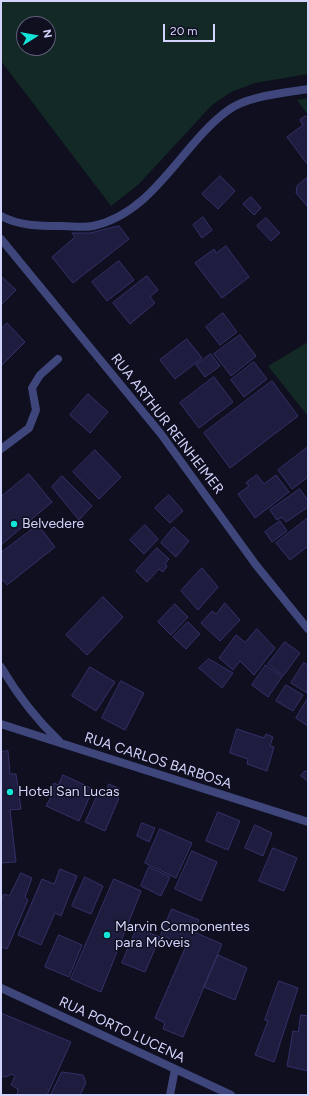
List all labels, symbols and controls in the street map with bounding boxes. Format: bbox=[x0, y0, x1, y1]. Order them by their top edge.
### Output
north arrow bbox=[16, 16, 56, 56]
scale bar bbox=[165, 16, 217, 42]
text: 20 m bbox=[170, 24, 198, 38]
text: N bbox=[40, 28, 54, 39]
street label: RUA ARTHUR REINHEIMER bbox=[107, 351, 227, 497]
place label: Belvedere bbox=[22, 516, 84, 532]
marker: Belvedere bbox=[9, 519, 19, 529]
street label: RUA CARLOS BARBOSA bbox=[82, 729, 234, 793]
place label: Hotel San Lucas bbox=[18, 784, 119, 800]
marker: Hotel San Lucas bbox=[5, 787, 15, 797]
place label: Marvin Componentes para Móveis bbox=[115, 919, 250, 952]
marker: Marvin Componentes para Móveis bbox=[102, 930, 112, 940]
street label: RUA PORTO LUCENA bbox=[56, 993, 188, 1067]

